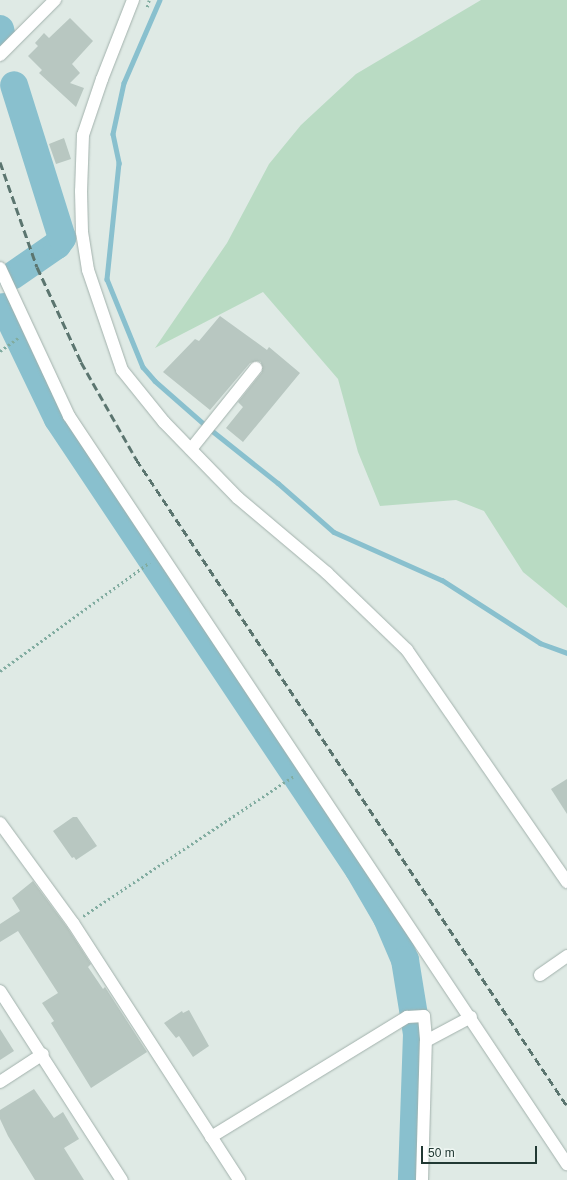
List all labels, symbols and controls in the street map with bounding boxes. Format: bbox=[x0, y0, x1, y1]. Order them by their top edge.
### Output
scale bar bbox=[423, 1138, 539, 1164]
text: 50 m bbox=[428, 1146, 455, 1160]

